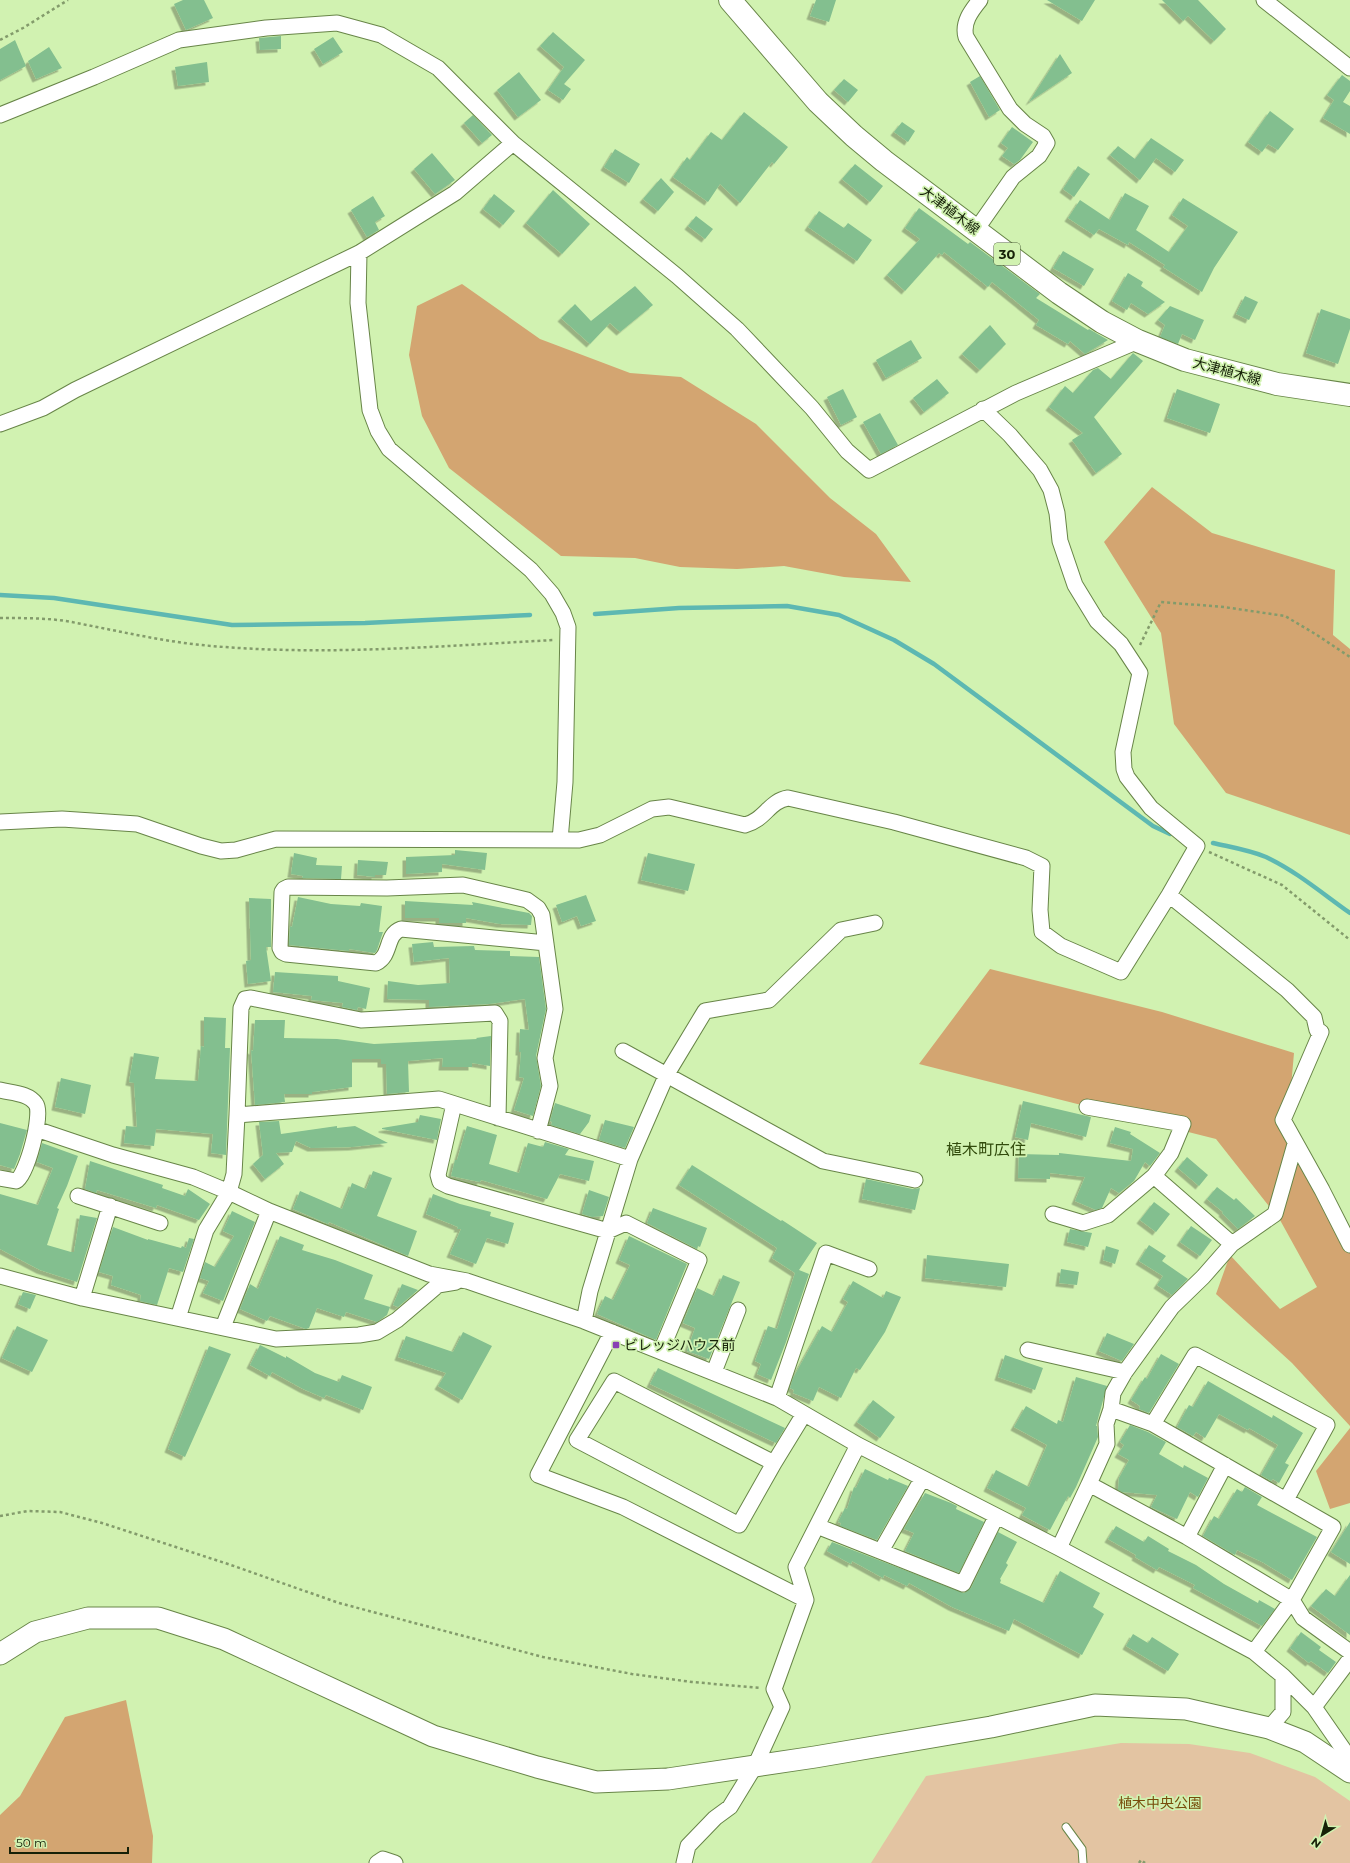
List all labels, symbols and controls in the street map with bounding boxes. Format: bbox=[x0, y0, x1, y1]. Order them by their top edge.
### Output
street label: 大津植木線 bbox=[917, 182, 983, 238]
road number: 30 bbox=[994, 243, 1020, 265]
street label: 大津植木線 bbox=[1191, 353, 1263, 389]
district label: 植木町広住 bbox=[946, 1140, 1026, 1159]
place label: ビレッジハウス前 bbox=[624, 1336, 735, 1354]
marker: ビレッジハウス前 bbox=[611, 1340, 621, 1350]
park label: 植木中央公園 bbox=[1118, 1794, 1202, 1812]
north arrow bbox=[1302, 1815, 1342, 1855]
scale bar bbox=[10, 1829, 128, 1855]
text: 50 m bbox=[16, 1835, 47, 1850]
text: N bbox=[1308, 1835, 1324, 1851]

